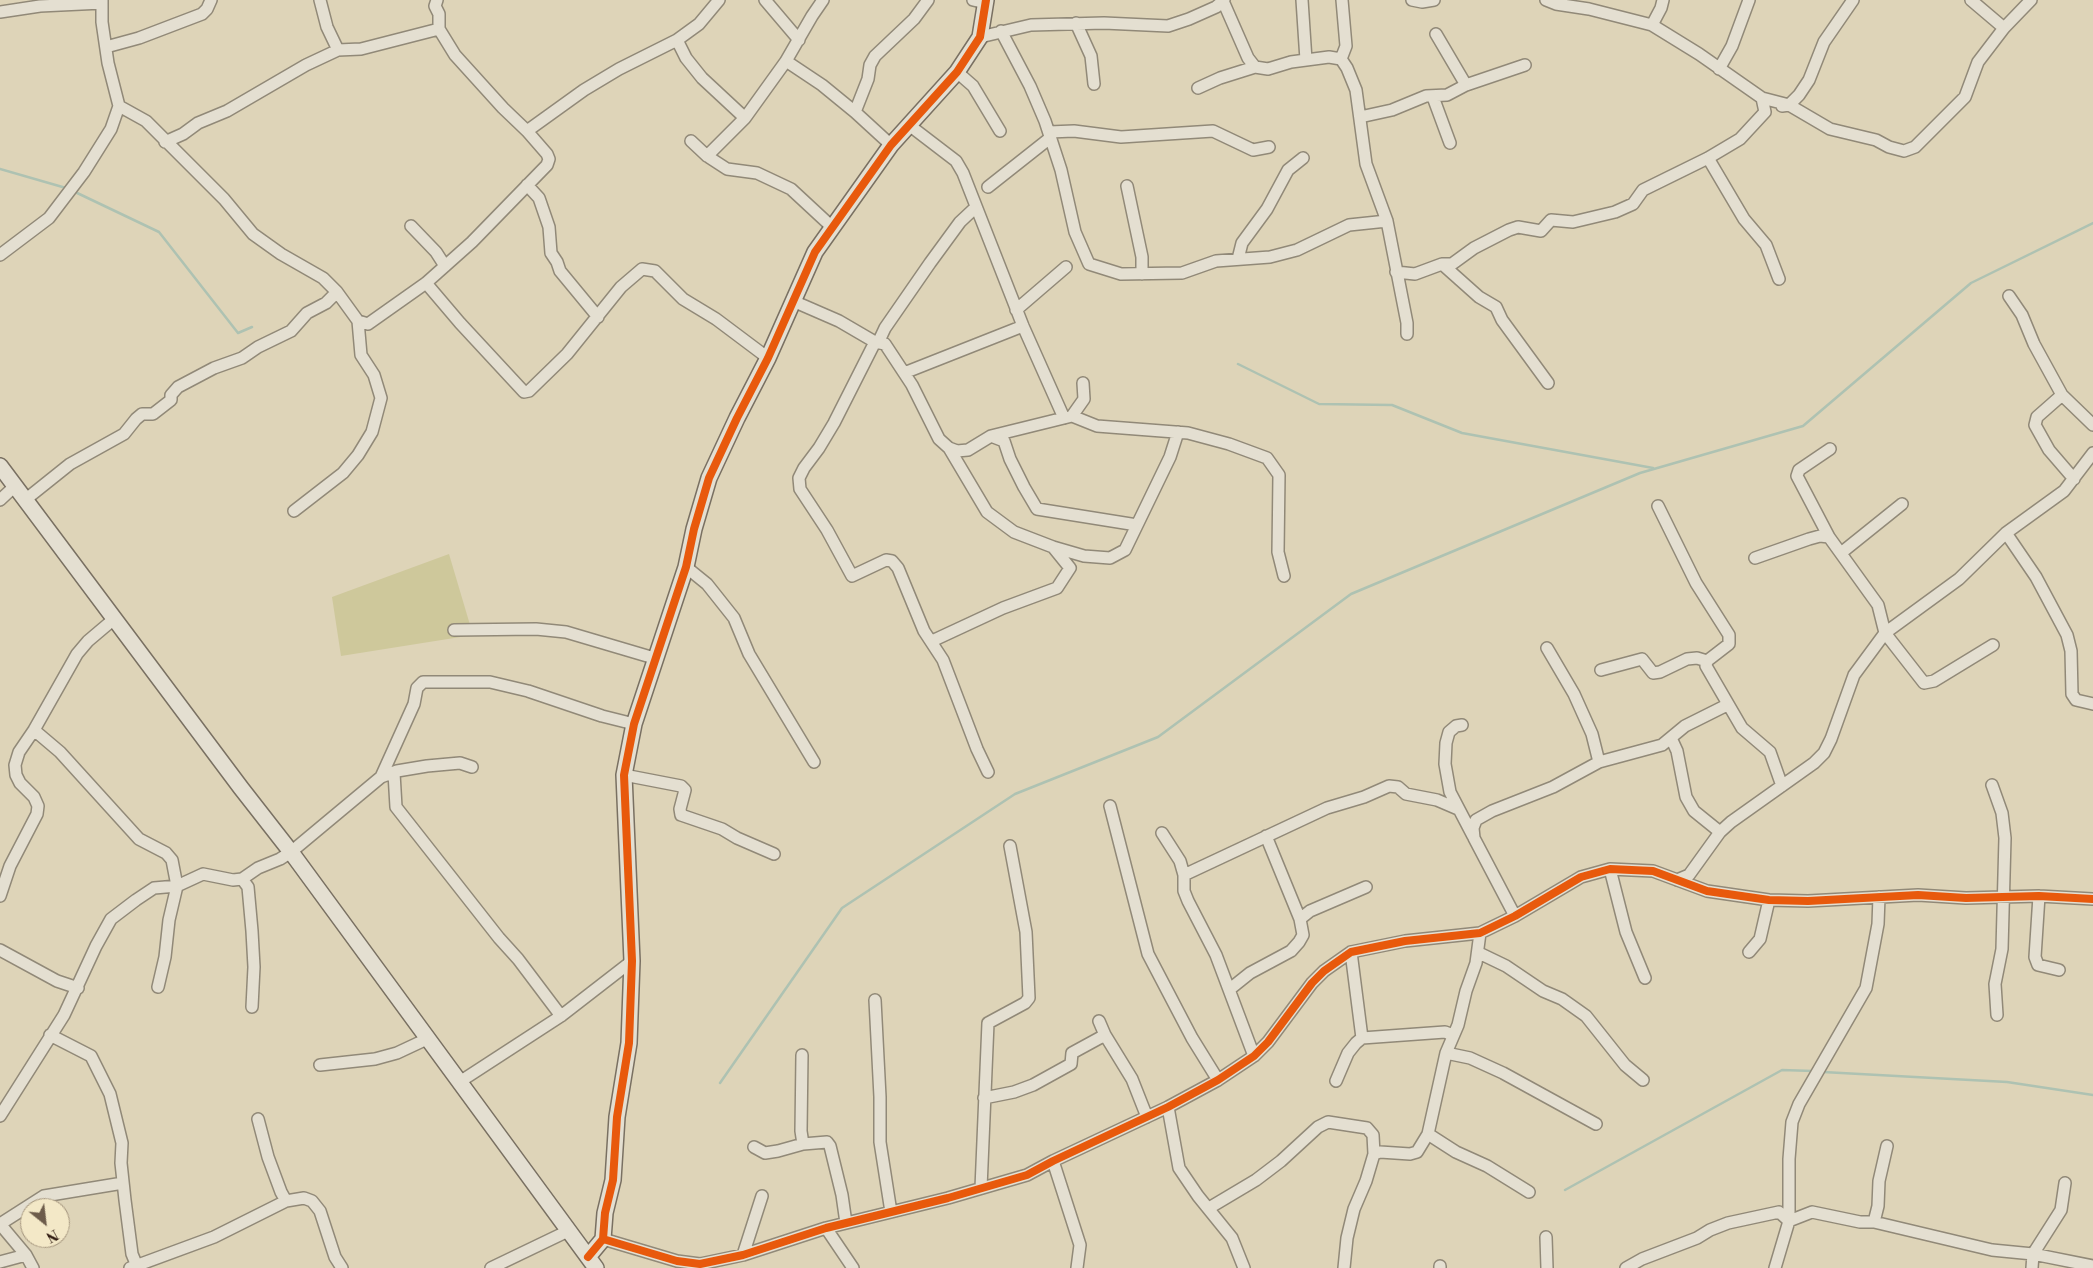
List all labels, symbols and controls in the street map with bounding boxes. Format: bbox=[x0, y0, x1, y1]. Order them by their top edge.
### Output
north arrow bbox=[20, 1198, 70, 1248]
text: N bbox=[43, 1225, 61, 1246]

